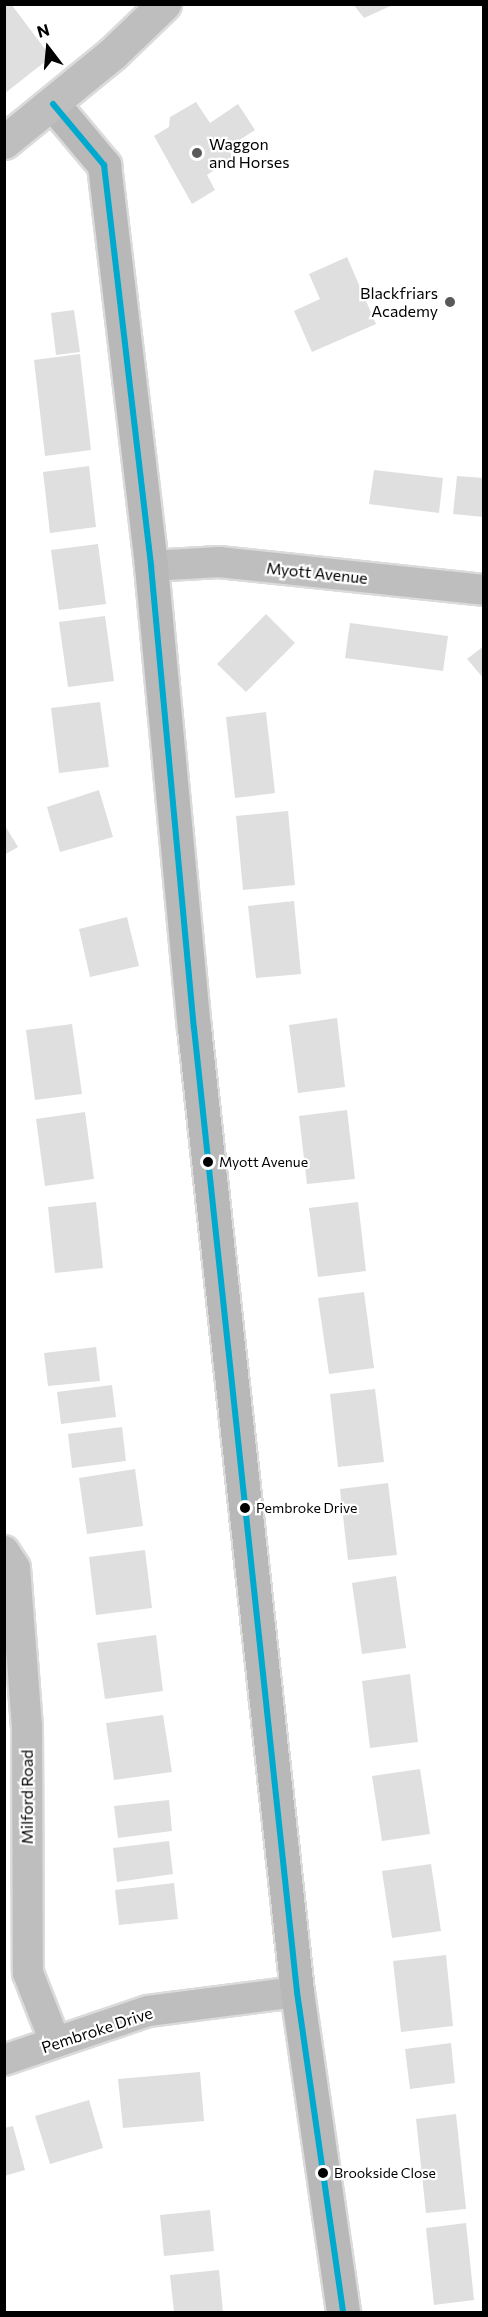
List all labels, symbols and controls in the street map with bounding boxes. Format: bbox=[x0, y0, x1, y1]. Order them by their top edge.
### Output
north arrow bbox=[18, 18, 78, 78]
text: N bbox=[35, 19, 51, 41]
place label: Waggon and Horses bbox=[209, 134, 290, 172]
marker: Waggon and Horses bbox=[190, 146, 204, 160]
place label: Blackfriars Academy bbox=[360, 283, 438, 321]
marker: Blackfriars Academy bbox=[443, 295, 457, 309]
street label: Myott Avenue bbox=[265, 558, 369, 588]
place label: Myott Avenue bbox=[219, 1154, 308, 1170]
marker: Myott Avenue bbox=[202, 1156, 214, 1168]
place label: Pembroke Drive bbox=[256, 1500, 357, 1516]
marker: Pembroke Drive bbox=[239, 1502, 251, 1514]
street label: Milford Road bbox=[17, 1750, 37, 1844]
street label: Pembroke Drive bbox=[39, 2003, 155, 2057]
place label: Brookside Close bbox=[334, 2165, 436, 2181]
marker: Brookside Close bbox=[317, 2167, 329, 2179]

